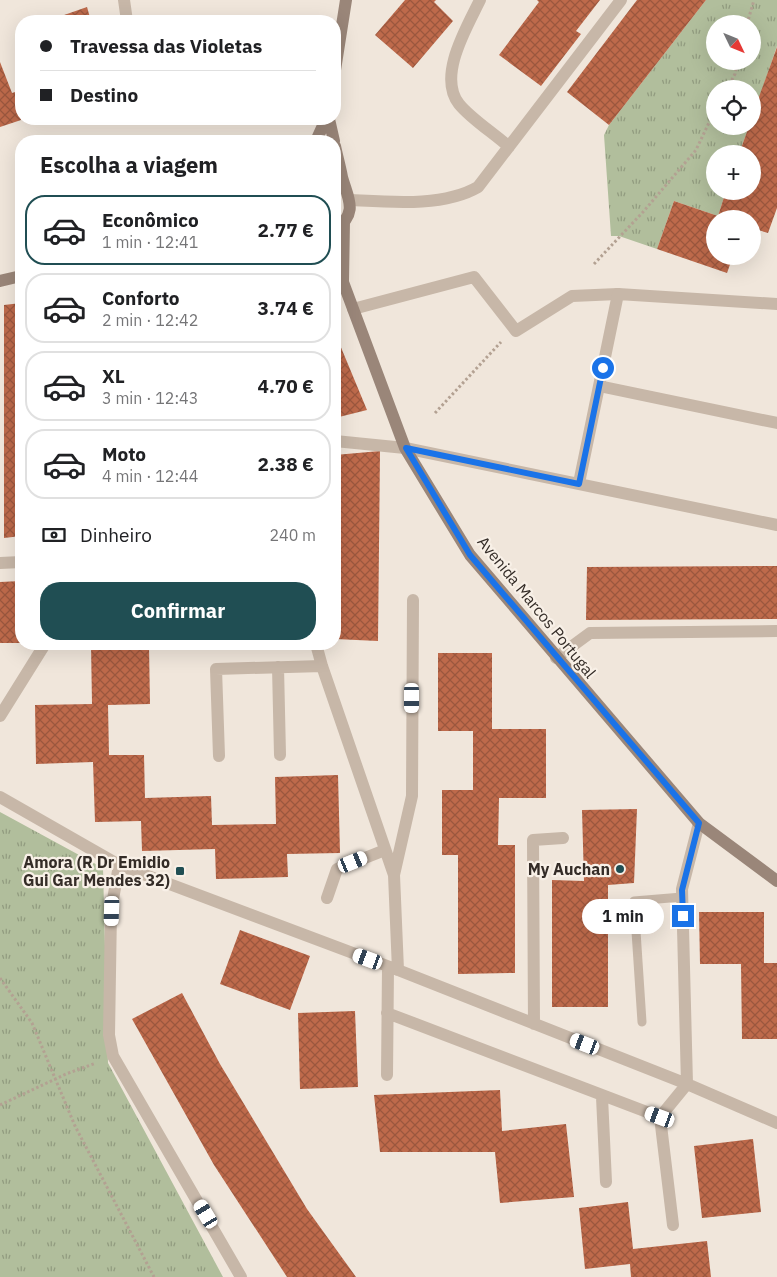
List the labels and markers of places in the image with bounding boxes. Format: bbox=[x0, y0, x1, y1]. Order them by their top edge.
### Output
place label: Amora (R Dr Emidio Gui Gar Mendes 32) bbox=[23, 852, 170, 890]
place label: My Auchan bbox=[528, 859, 610, 879]
marker: My Auchan bbox=[614, 863, 626, 875]
marker: Amora (R Dr Emidio Gui Gar Mendes 32) bbox=[174, 865, 186, 877]

